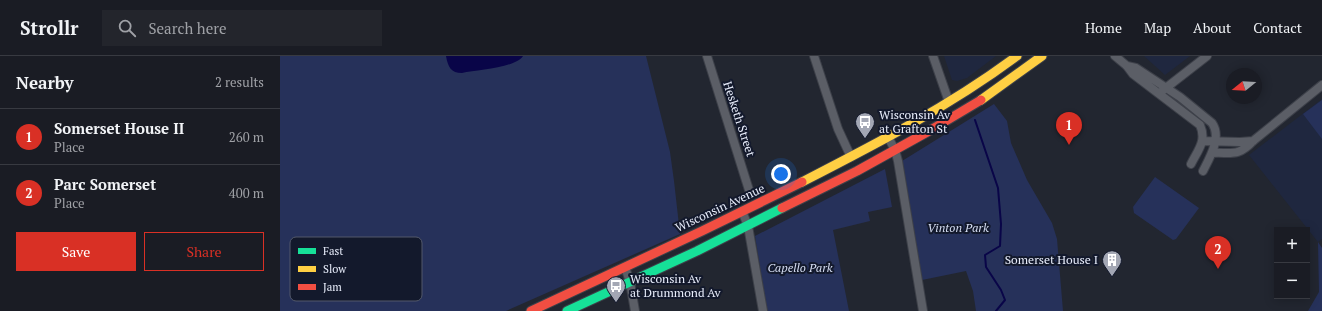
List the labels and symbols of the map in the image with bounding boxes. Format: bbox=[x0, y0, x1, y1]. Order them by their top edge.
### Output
north arrow bbox=[1226, 68, 1262, 104]
street label: Hesketh Street bbox=[720, 79, 759, 159]
place label: Wisconsin Av at Grafton St bbox=[879, 107, 951, 136]
bus stop icon: Wisconsin Av at Grafton St bbox=[854, 111, 876, 139]
pin: 1 bbox=[1056, 112, 1082, 145]
your location bbox=[771, 164, 791, 184]
street label: Wisconsin Avenue bbox=[673, 180, 767, 235]
park label: Vinton Park bbox=[927, 220, 989, 235]
pin: 2 bbox=[1205, 236, 1231, 269]
legend bbox=[290, 237, 422, 301]
text: Fast bbox=[323, 244, 343, 258]
building icon: Somerset House I bbox=[1101, 249, 1123, 277]
place label: Somerset House I bbox=[1005, 252, 1098, 267]
park label: Capello Park bbox=[767, 260, 833, 275]
text: Slow bbox=[323, 262, 347, 276]
place label: Wisconsin Av at Drummond Av bbox=[630, 271, 722, 300]
bus stop icon: Wisconsin Av at Drummond Av bbox=[605, 275, 627, 303]
text: Jam bbox=[323, 280, 342, 294]

